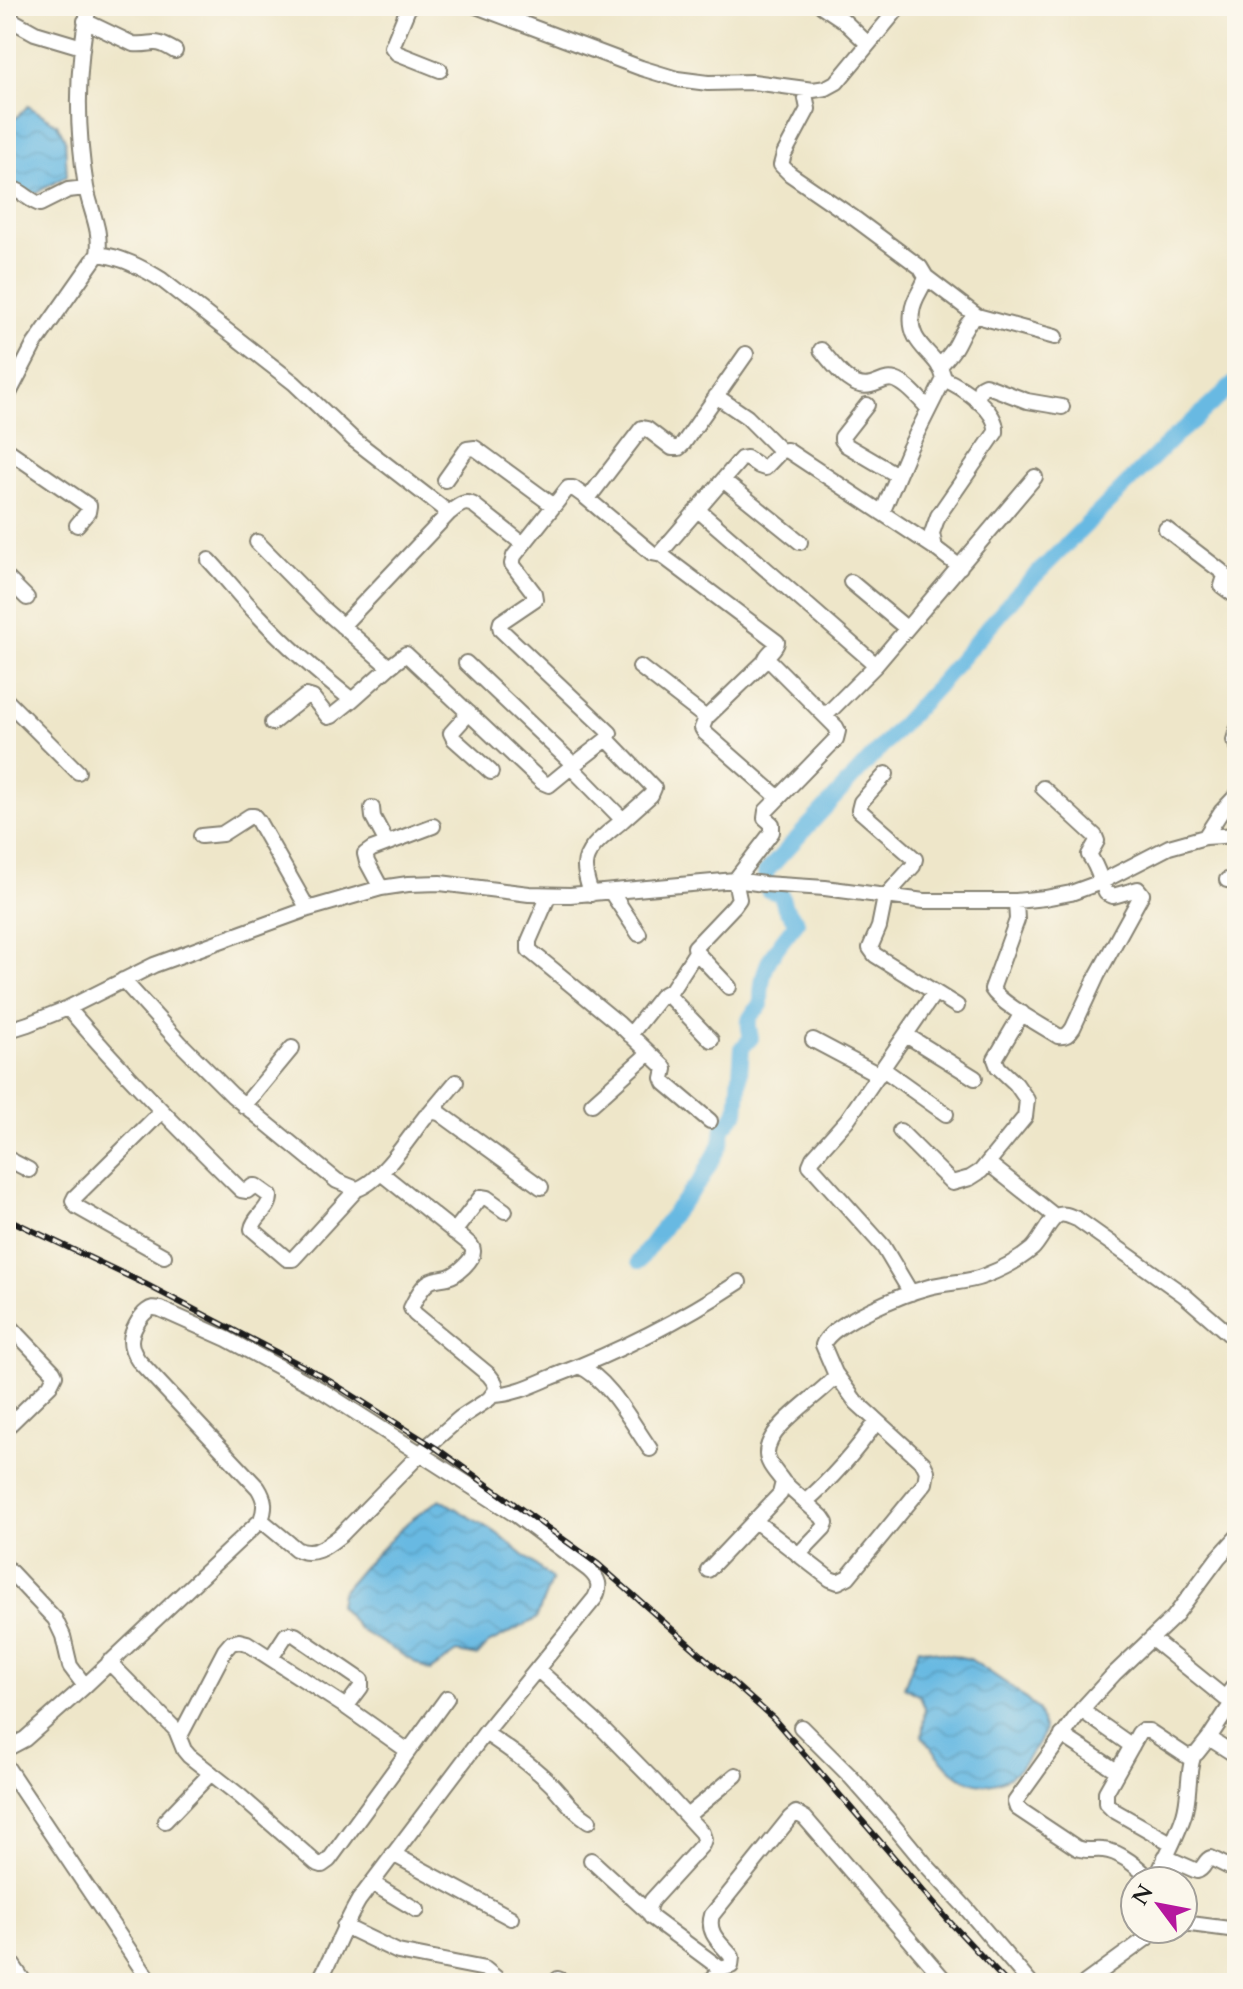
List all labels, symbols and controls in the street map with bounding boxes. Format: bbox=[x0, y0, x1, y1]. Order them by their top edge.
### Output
north arrow bbox=[1119, 1865, 1199, 1945]
text: N bbox=[1125, 1879, 1161, 1911]

